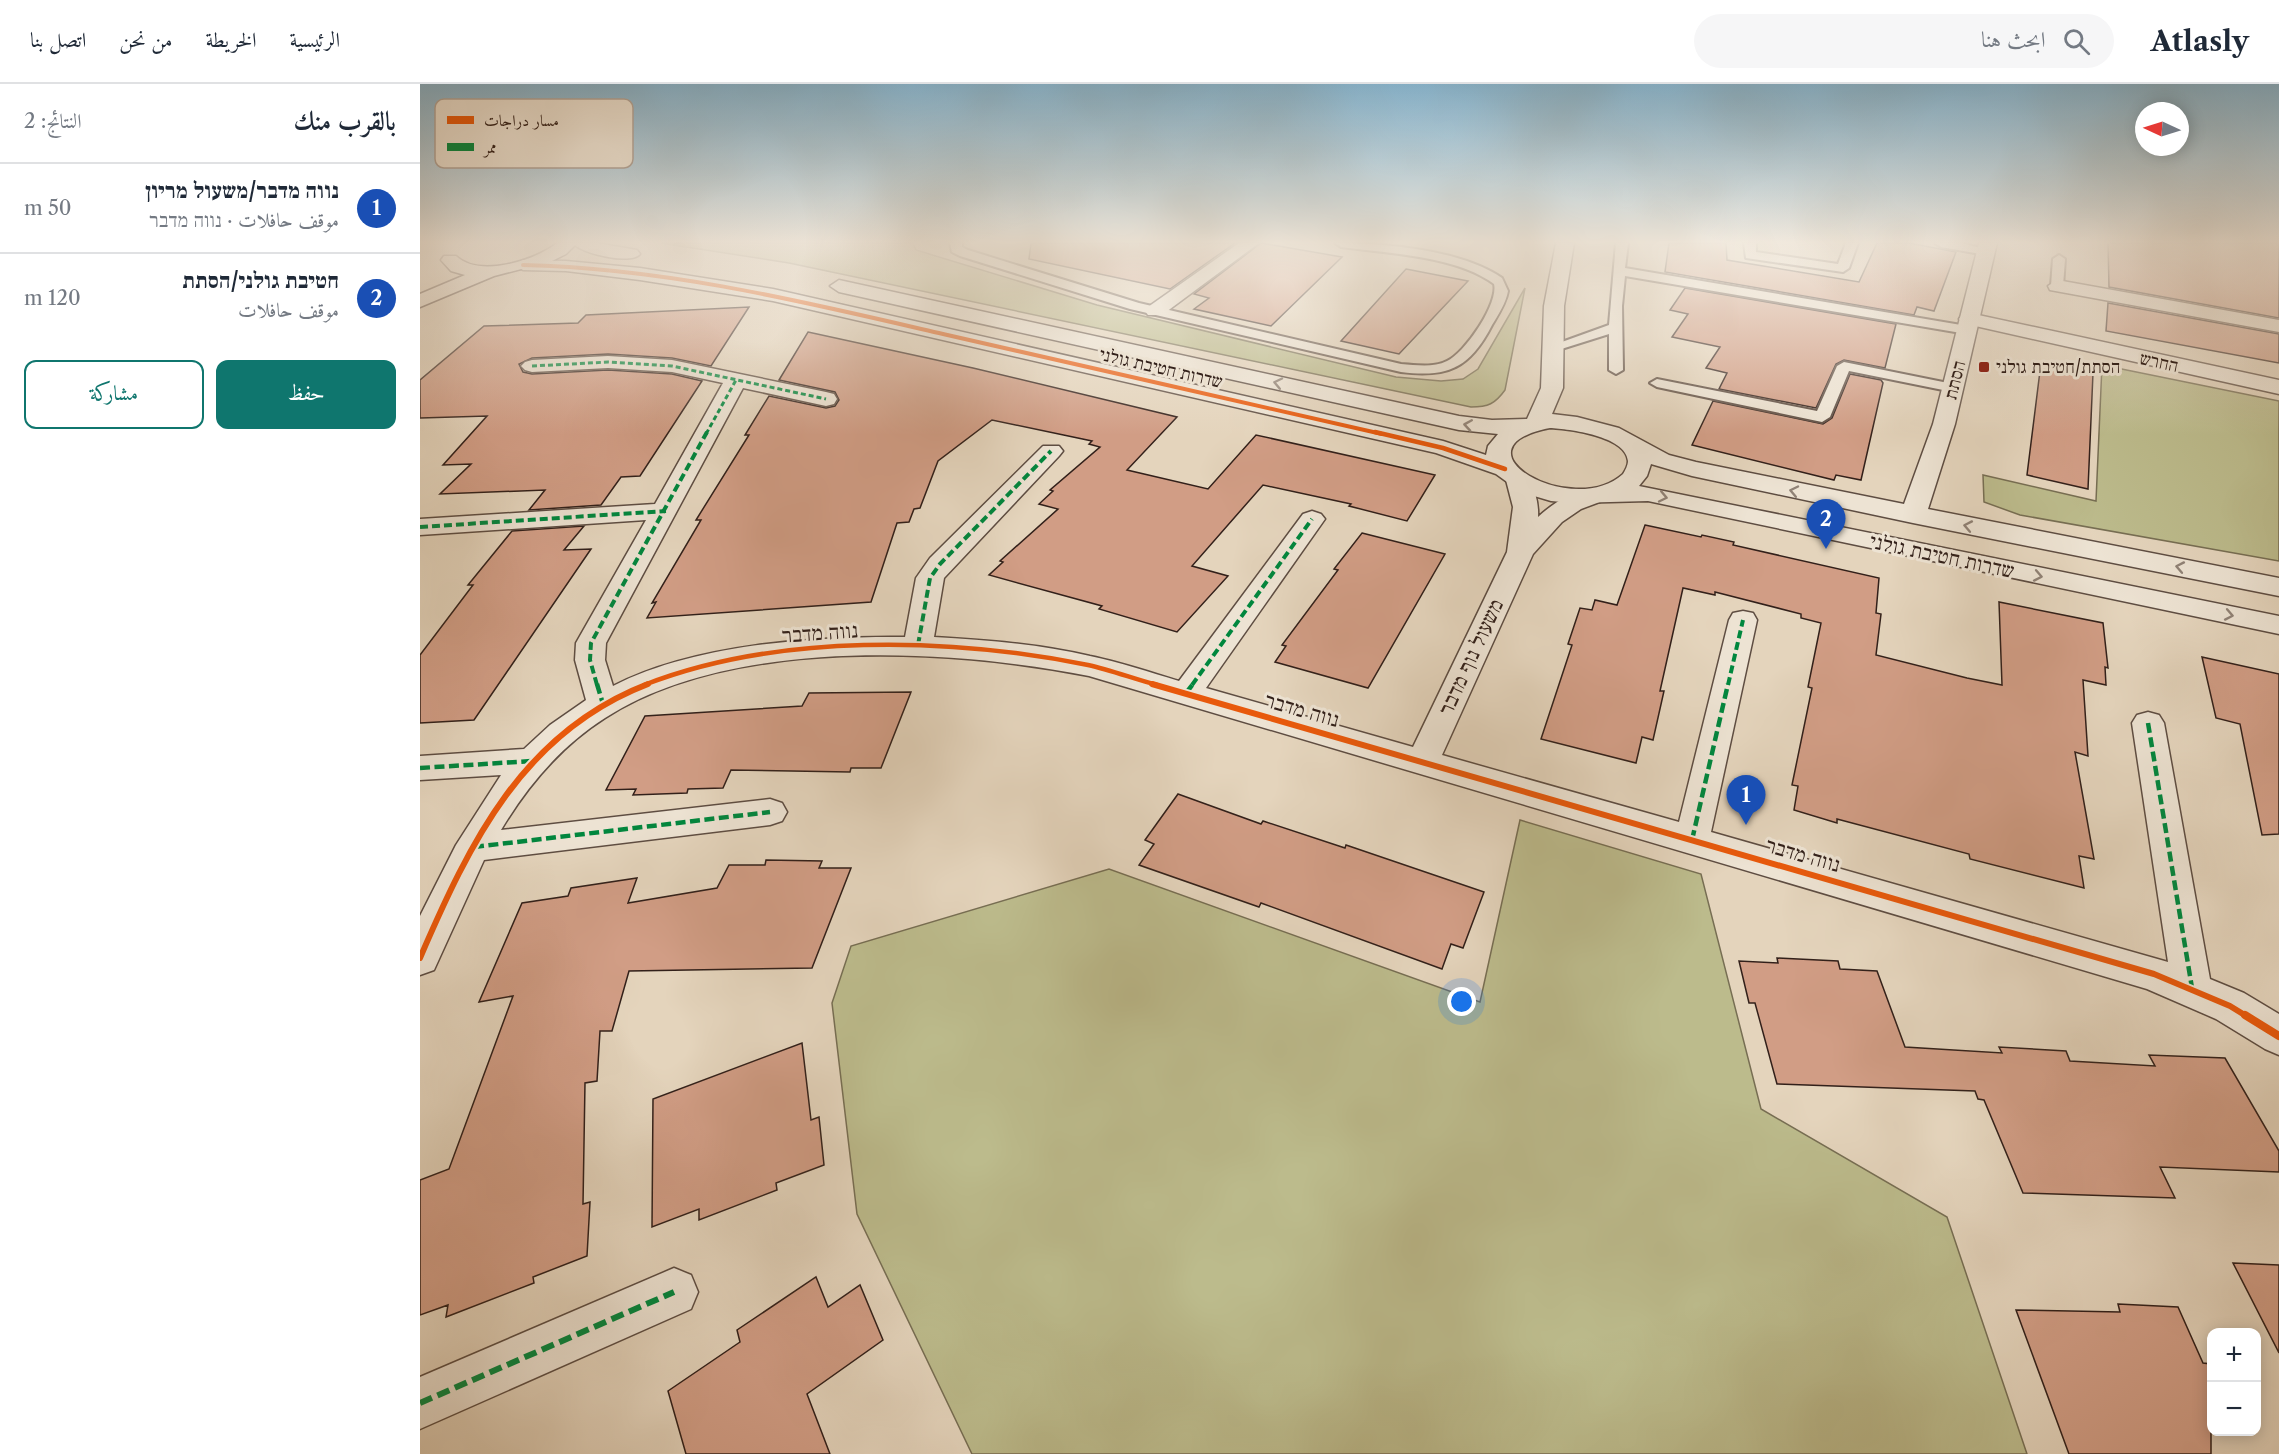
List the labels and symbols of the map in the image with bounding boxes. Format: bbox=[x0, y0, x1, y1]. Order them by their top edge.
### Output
legend bbox=[435, 99, 633, 168]
north arrow bbox=[2135, 102, 2189, 156]
text: مسار دراجات bbox=[484, 110, 559, 130]
text: ممر bbox=[482, 137, 497, 158]
street label: שדרות חטיבת גולני bbox=[1097, 343, 1225, 393]
street label: החרש bbox=[2138, 347, 2180, 377]
place label: הסתת/חטיבת גולני bbox=[1996, 356, 2120, 378]
street label: הסתת bbox=[1940, 358, 1970, 402]
marker: הסתת/חטיבת גולני bbox=[1977, 360, 1991, 374]
one-way arrow bbox=[1273, 378, 1283, 391]
one-way arrow bbox=[1463, 419, 1473, 432]
one-way arrow bbox=[1789, 485, 1799, 498]
one-way arrow bbox=[1657, 490, 1667, 503]
pin: 2 bbox=[1806, 500, 1846, 549]
one-way arrow bbox=[1964, 520, 1974, 533]
street label: שדרות חטיבת גולני bbox=[1868, 528, 2017, 583]
one-way arrow bbox=[2176, 561, 2186, 574]
one-way arrow bbox=[2033, 569, 2043, 582]
street label: משעול נוף מדבר bbox=[1433, 595, 1508, 719]
one-way arrow bbox=[2224, 608, 2234, 621]
street label: נווה מדבר bbox=[781, 617, 859, 648]
street label: נווה מדבר bbox=[1262, 687, 1342, 732]
pin: 1 bbox=[1726, 776, 1766, 825]
street label: נווה מדבר bbox=[1763, 832, 1843, 877]
your location bbox=[1447, 987, 1476, 1016]

